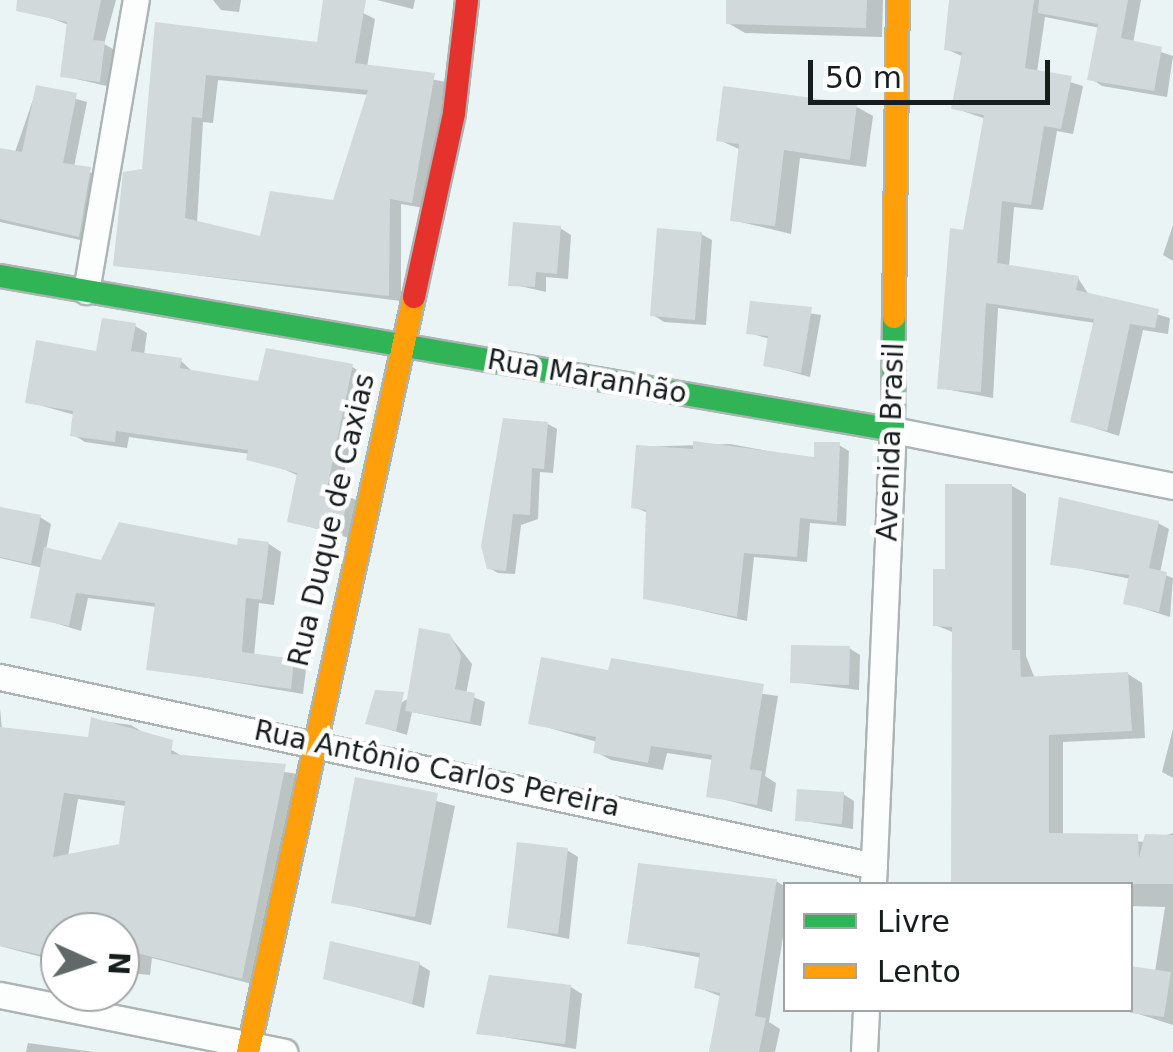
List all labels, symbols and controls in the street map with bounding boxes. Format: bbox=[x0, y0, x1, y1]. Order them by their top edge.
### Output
scale bar bbox=[813, 40, 1056, 102]
text: 50 m bbox=[825, 60, 902, 95]
street label: Avenida Brasil bbox=[871, 342, 911, 542]
street label: Rua Maranhão bbox=[485, 343, 689, 411]
street label: Rua Duque de Caxias bbox=[282, 370, 382, 670]
street label: Rua Antônio Carlos Pereira bbox=[251, 714, 623, 824]
legend bbox=[783, 882, 1133, 1012]
text: Livre bbox=[877, 904, 950, 939]
north arrow bbox=[40, 912, 140, 1012]
text: N bbox=[101, 951, 136, 976]
text: Lento bbox=[877, 954, 961, 989]

